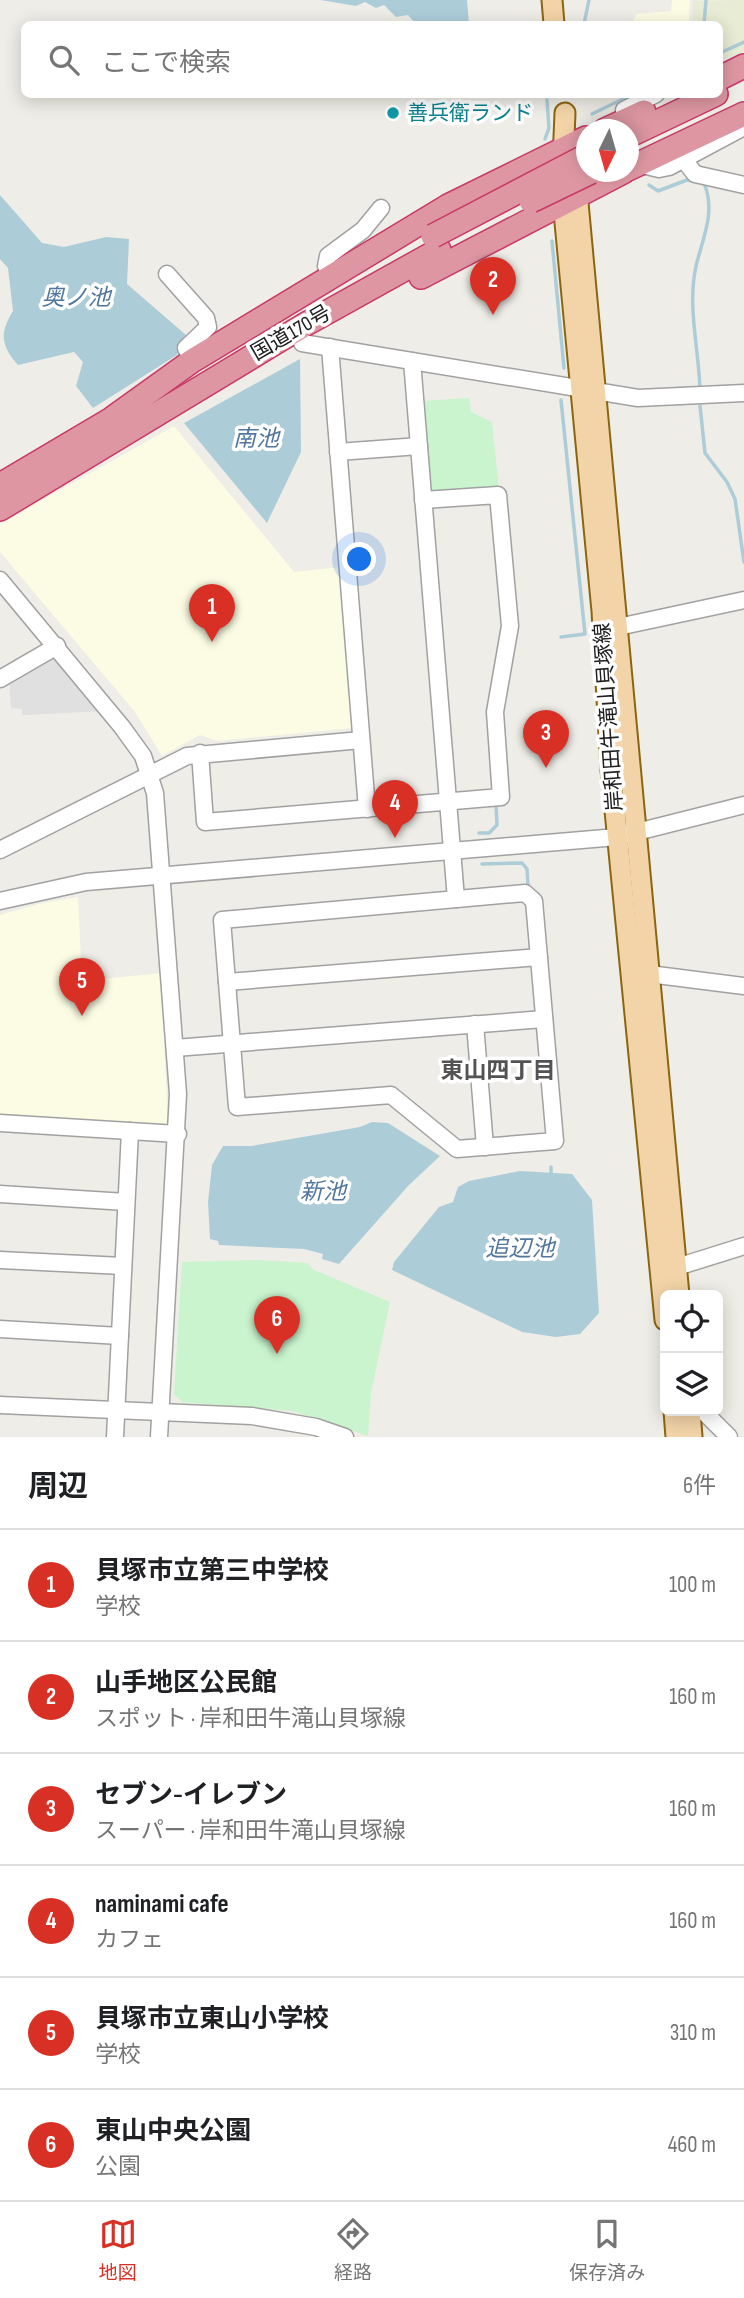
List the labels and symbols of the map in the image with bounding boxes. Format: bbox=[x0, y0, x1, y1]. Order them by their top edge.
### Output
place label: 善兵衛ランド bbox=[407, 101, 533, 126]
marker: 善兵衛ランド bbox=[385, 105, 401, 121]
north arrow bbox=[576, 119, 639, 182]
pin: 2 bbox=[470, 257, 516, 315]
water label: 奥ノ池 bbox=[42, 284, 113, 312]
street label: 国道170号 bbox=[247, 300, 335, 366]
water label: 南池 bbox=[233, 425, 281, 453]
your location bbox=[342, 542, 376, 576]
pin: 1 bbox=[189, 584, 235, 642]
street label: 岸和田牛滝山貝塚線 bbox=[590, 622, 628, 812]
pin: 3 bbox=[523, 710, 569, 768]
pin: 4 bbox=[372, 780, 418, 838]
pin: 5 bbox=[59, 958, 105, 1016]
district label: 東山四丁目 bbox=[441, 1057, 556, 1085]
water label: 新池 bbox=[300, 1178, 348, 1206]
water label: 追辺池 bbox=[486, 1235, 557, 1263]
pin: 6 bbox=[254, 1296, 300, 1354]

